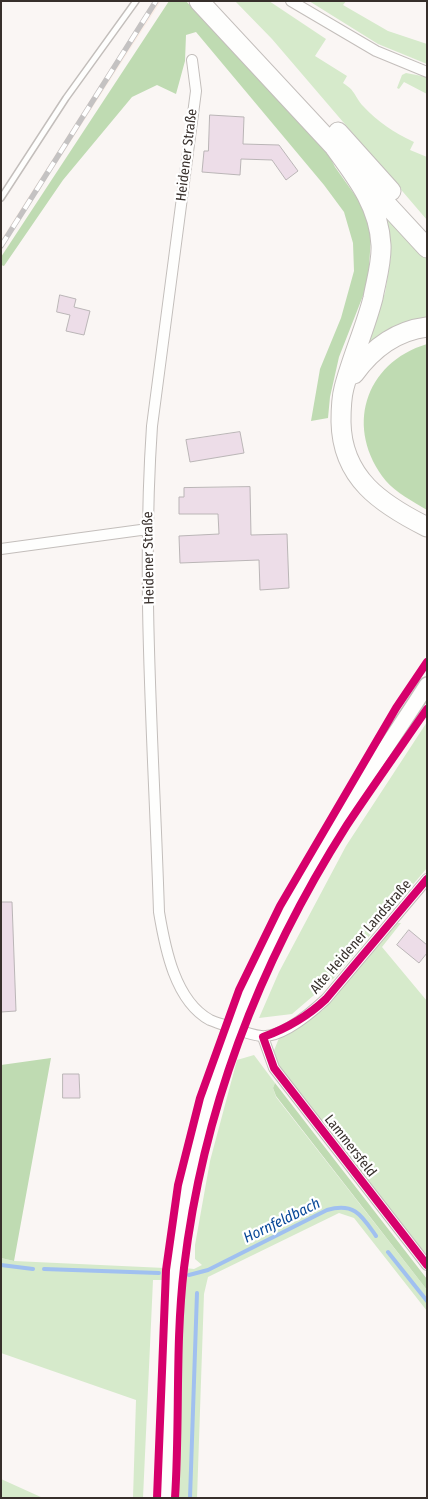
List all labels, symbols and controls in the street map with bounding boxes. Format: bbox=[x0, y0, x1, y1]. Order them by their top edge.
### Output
street label: Heidener Straße bbox=[173, 108, 201, 202]
street label: Heidener Straße bbox=[140, 511, 158, 605]
street label: Alte Heidener Landstraße bbox=[307, 877, 415, 997]
street label: Lammersfeld bbox=[321, 1112, 379, 1180]
water label: Hornfeldbach bbox=[241, 1195, 323, 1247]

